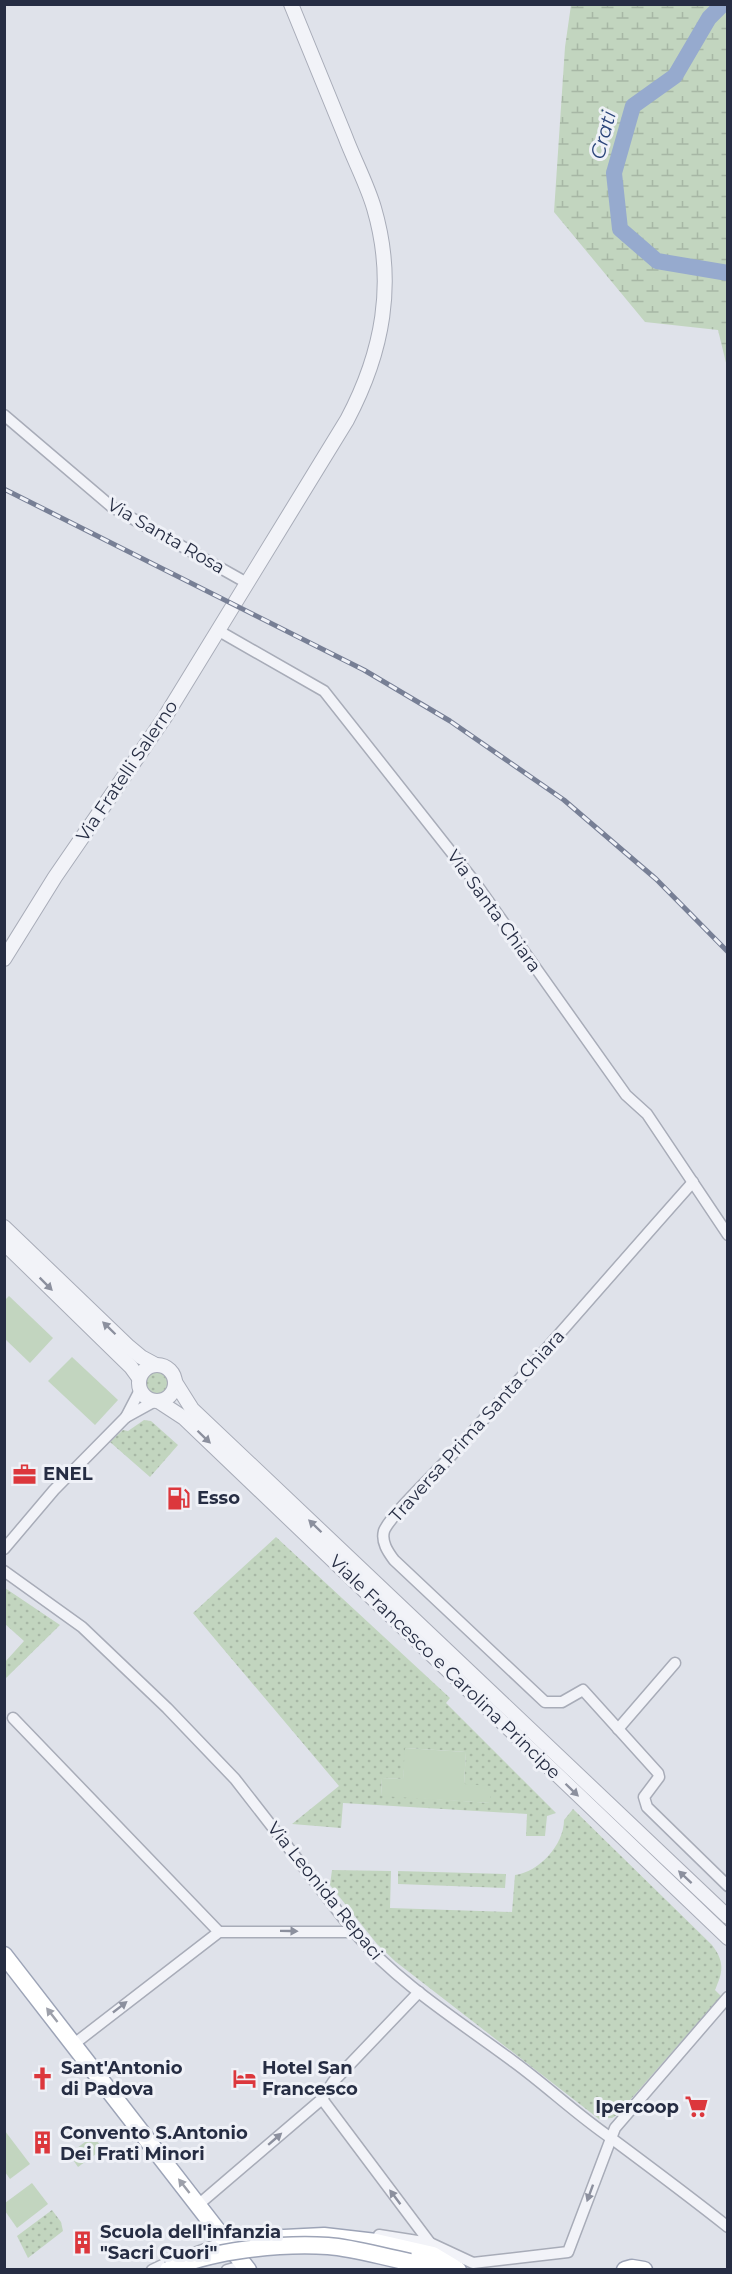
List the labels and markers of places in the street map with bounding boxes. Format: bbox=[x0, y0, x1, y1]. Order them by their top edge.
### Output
office icon: ENEL bbox=[12, 1461, 38, 1487]
place label: ENEL bbox=[43, 1463, 93, 1485]
fuel station icon: Esso bbox=[166, 1485, 192, 1511]
place label: Esso bbox=[197, 1487, 240, 1509]
place label: Sant'Antonio di Padova bbox=[61, 2057, 183, 2100]
place label: Hotel San Francesco bbox=[262, 2057, 358, 2100]
church icon: Sant'Antonio di Padova bbox=[30, 2065, 56, 2091]
hotel icon: Hotel San Francesco bbox=[231, 2065, 257, 2091]
supermarket icon: Ipercoop bbox=[684, 2094, 710, 2120]
place label: Ipercoop bbox=[595, 2096, 679, 2118]
place label: Convento S.Antonio Dei Frati Minori bbox=[60, 2122, 248, 2165]
building icon: Convento S.Antonio Dei Frati Minori bbox=[29, 2130, 55, 2156]
place label: Scuola dell'infanzia "Sacri Cuori" bbox=[100, 2221, 281, 2264]
building icon: Scuola dell'infanzia "Sacri Cuori" bbox=[69, 2229, 95, 2255]

